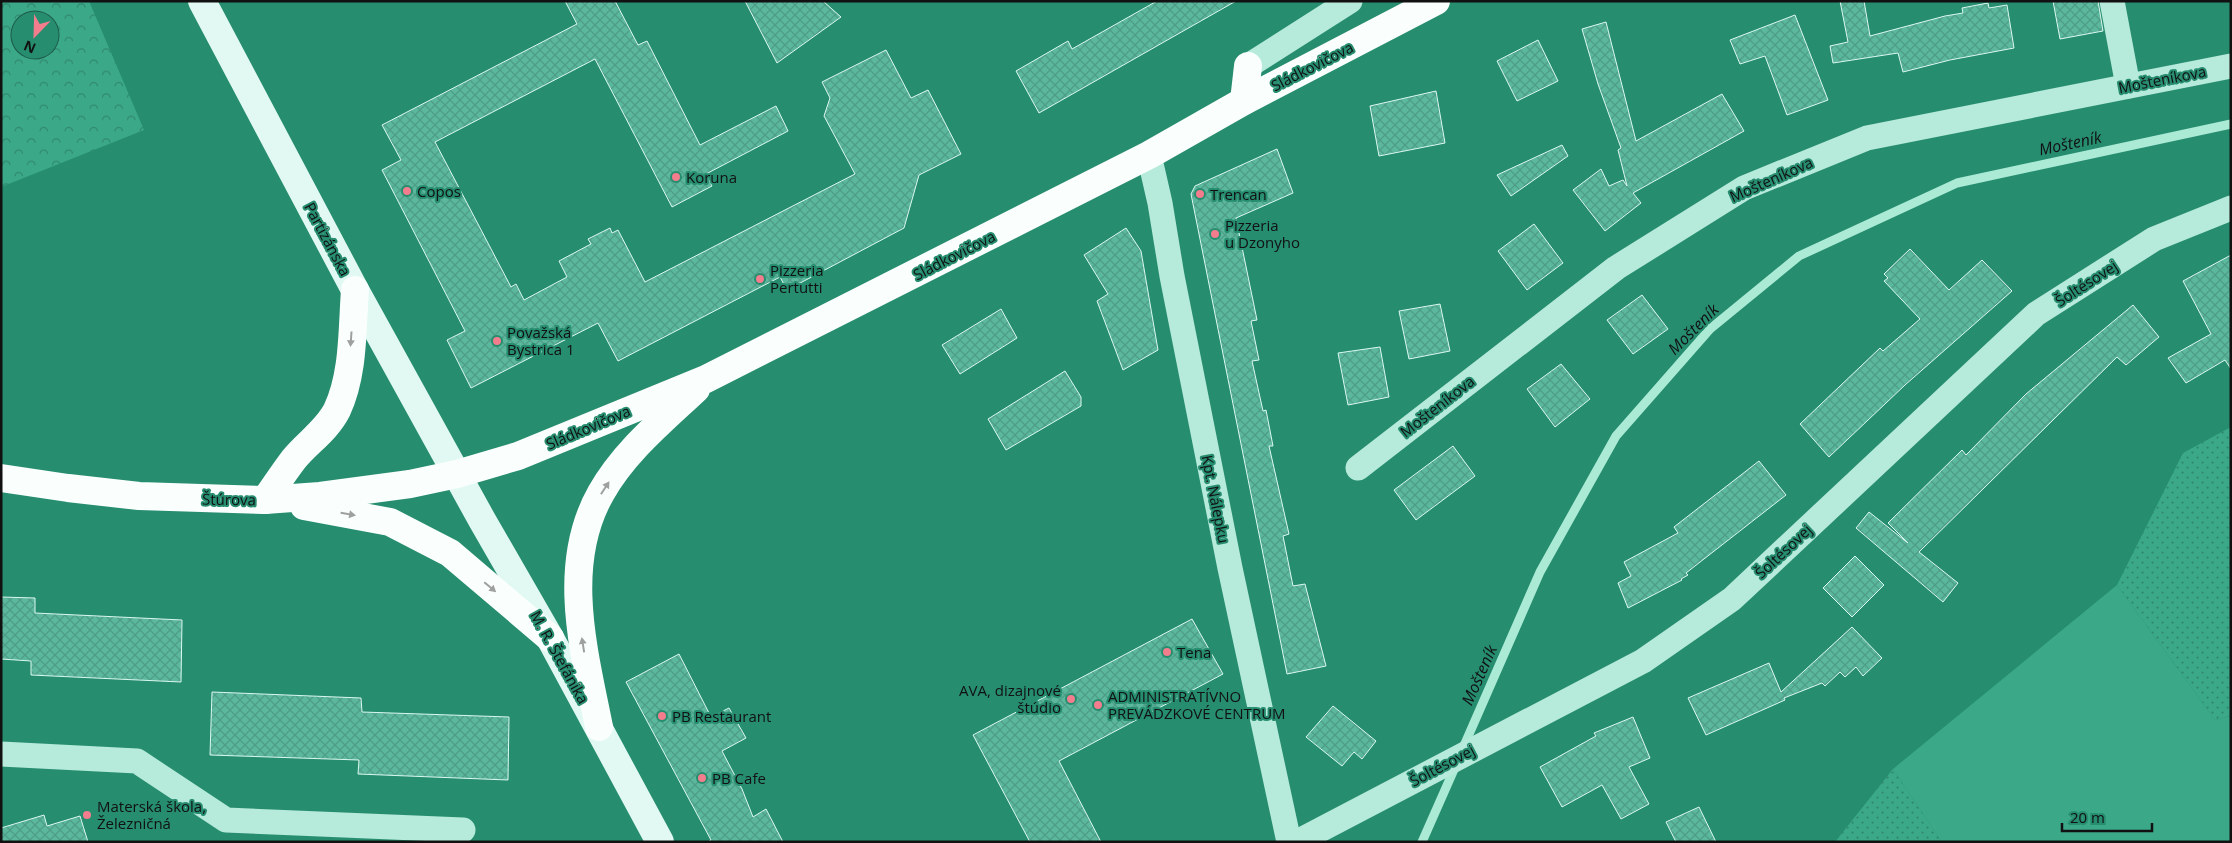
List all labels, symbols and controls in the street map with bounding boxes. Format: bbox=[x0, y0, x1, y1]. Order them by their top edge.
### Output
north arrow bbox=[10, 10, 60, 60]
text: N bbox=[21, 36, 39, 58]
street label: Sládkovičova bbox=[1267, 37, 1357, 95]
street label: Mošteníkova bbox=[2116, 61, 2208, 97]
water label: Mošteník bbox=[2037, 125, 2105, 160]
street label: Mošteníkova bbox=[1726, 152, 1816, 206]
place label: Koruna bbox=[686, 167, 737, 187]
marker: Koruna bbox=[670, 171, 682, 183]
place label: Copos bbox=[417, 181, 461, 201]
place label: Trencan bbox=[1210, 184, 1267, 204]
marker: Copos bbox=[401, 185, 413, 197]
marker: Trencan bbox=[1194, 188, 1206, 200]
street label: Partizánska bbox=[300, 199, 356, 279]
place label: Pizzeria u Dzonyho bbox=[1225, 215, 1300, 252]
street label: Sládkovičova bbox=[909, 226, 999, 284]
marker: Pizzeria u Dzonyho bbox=[1209, 228, 1221, 240]
street label: Šoltésovej bbox=[2051, 255, 2121, 311]
place label: Pizzeria Pertutti bbox=[770, 260, 824, 297]
marker: Pizzeria Pertutti bbox=[754, 273, 766, 285]
water label: Mošteník bbox=[1663, 298, 1724, 359]
place label: Považská Bystrica 1 bbox=[507, 322, 575, 359]
one-way arrow bbox=[347, 331, 355, 347]
marker: Považská Bystrica 1 bbox=[491, 335, 503, 347]
street label: Mošteníkova bbox=[1396, 371, 1478, 441]
street label: Sládkovičova bbox=[543, 400, 633, 454]
street label: Kpt. Nálepku bbox=[1198, 453, 1234, 545]
one-way arrow bbox=[600, 481, 609, 495]
street label: Štúrova bbox=[202, 489, 256, 509]
one-way arrow bbox=[340, 511, 356, 519]
street label: Šoltésovej bbox=[1750, 520, 1816, 582]
one-way arrow bbox=[483, 581, 495, 593]
street label: M. R. Štefánika bbox=[526, 607, 594, 707]
one-way arrow bbox=[579, 637, 587, 653]
water label: Mošteník bbox=[1456, 640, 1502, 709]
place label: Tena bbox=[1177, 642, 1211, 662]
marker: Tena bbox=[1161, 646, 1173, 658]
place label: AVA, dizajnové štúdio bbox=[959, 680, 1061, 717]
place label: ADMINISTRATÍVNO PREVÁDZKOVÉ CENTRUM bbox=[1108, 686, 1286, 723]
marker: AVA, dizajnové štúdio bbox=[1065, 693, 1077, 705]
marker: ADMINISTRATÍVNO PREVÁDZKOVÉ CENTRUM bbox=[1092, 699, 1104, 711]
place label: PB Restaurant bbox=[672, 706, 771, 726]
marker: PB Restaurant bbox=[656, 710, 668, 722]
street label: Šoltésovej bbox=[1406, 740, 1478, 790]
place label: PB Cafe bbox=[712, 768, 766, 788]
marker: PB Cafe bbox=[696, 772, 708, 784]
place label: Materská škola, Železničná bbox=[97, 796, 206, 833]
scale bar bbox=[2062, 800, 2152, 832]
text: 20 m bbox=[2070, 807, 2105, 827]
marker: Materská škola, Železničná bbox=[81, 809, 93, 821]

